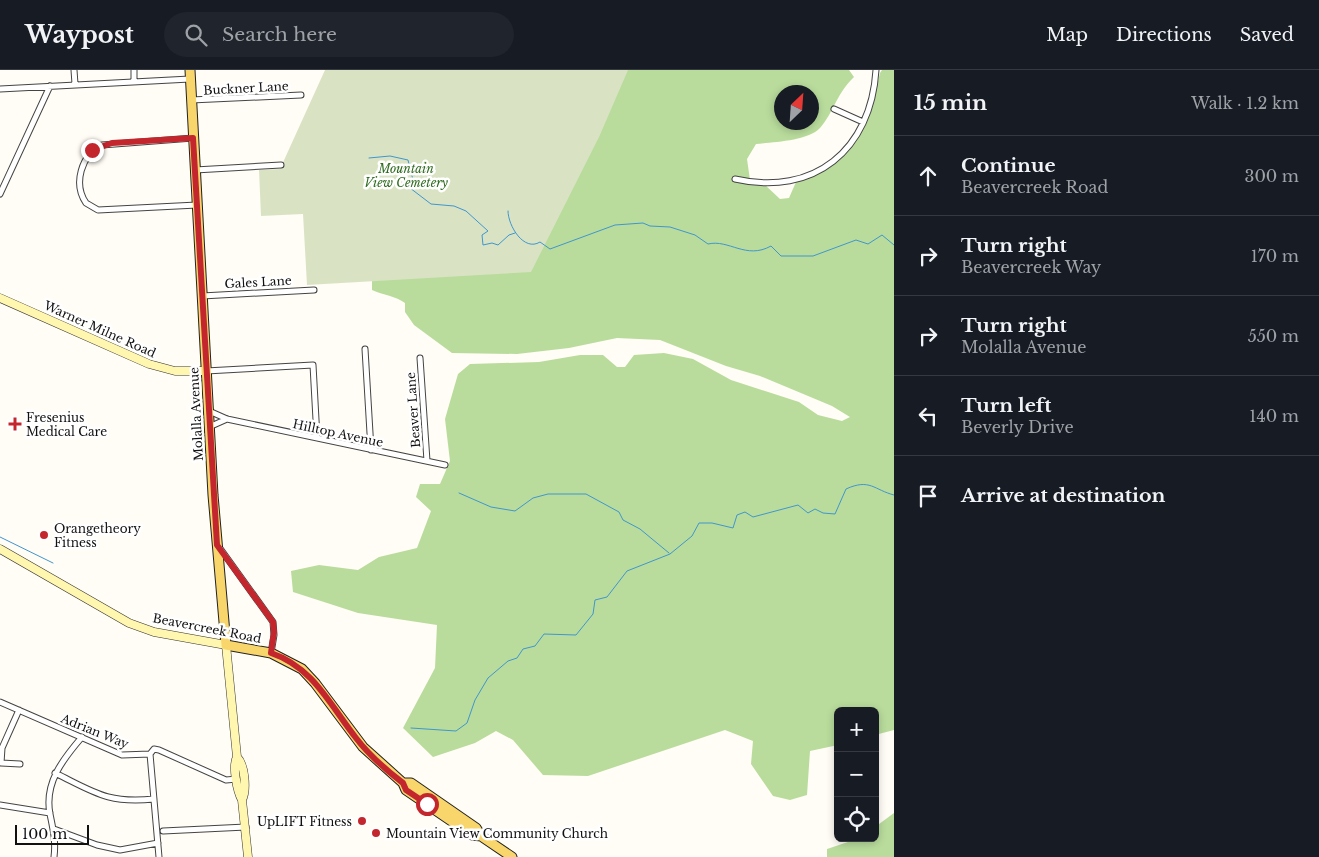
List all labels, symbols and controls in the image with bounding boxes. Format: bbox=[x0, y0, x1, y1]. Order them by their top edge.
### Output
search box bbox=[164, 12, 514, 57]
text: Waypost bbox=[25, 20, 134, 49]
icon: search bbox=[182, 21, 210, 49]
text: Search here bbox=[222, 23, 337, 46]
text: Map bbox=[1046, 24, 1088, 46]
text: Directions bbox=[1116, 24, 1212, 46]
text: Saved bbox=[1240, 24, 1294, 46]
street label: Buckner Lane bbox=[203, 78, 289, 98]
north arrow bbox=[774, 85, 819, 130]
text: 15 min bbox=[914, 90, 987, 116]
text: Walk · 1.2 km bbox=[1191, 93, 1299, 113]
route end bbox=[81, 139, 104, 162]
text: Continue bbox=[961, 154, 1056, 177]
park label: Mountain View Cemetery bbox=[364, 161, 449, 190]
icon: ahead bbox=[914, 162, 942, 190]
text: 300 m bbox=[1245, 166, 1299, 186]
text: Beavercreek Road bbox=[961, 177, 1108, 197]
text: Turn right bbox=[961, 234, 1067, 257]
icon: right bbox=[914, 242, 942, 270]
text: 170 m bbox=[1251, 246, 1299, 266]
text: Beavercreek Way bbox=[961, 257, 1101, 277]
street label: Gales Lane bbox=[224, 273, 292, 291]
street label: Warner Milne Road bbox=[41, 297, 158, 360]
text: Turn right bbox=[961, 314, 1067, 337]
icon: right bbox=[914, 322, 942, 350]
text: 550 m bbox=[1248, 326, 1299, 346]
text: Molalla Avenue bbox=[961, 337, 1087, 357]
street label: Molalla Avenue bbox=[186, 366, 206, 461]
street label: Beaver Lane bbox=[403, 372, 423, 448]
text: Turn left bbox=[961, 394, 1052, 417]
icon: left bbox=[914, 402, 942, 430]
text: 140 m bbox=[1249, 406, 1299, 426]
place label: Fresenius Medical Care bbox=[26, 410, 107, 439]
street label: Hilltop Avenue bbox=[291, 416, 385, 450]
marker: Fresenius Medical Care bbox=[8, 417, 22, 431]
text: Beverly Drive bbox=[961, 417, 1074, 437]
icon: arrive bbox=[914, 482, 942, 510]
text: Arrive at destination bbox=[961, 484, 1165, 507]
place label: Orangetheory Fitness bbox=[54, 521, 141, 550]
marker: Orangetheory Fitness bbox=[38, 529, 50, 541]
street label: Beavercreek Road bbox=[151, 610, 263, 646]
map controls bbox=[834, 707, 879, 842]
button: + bbox=[834, 707, 879, 752]
street label: Adrian Way bbox=[58, 710, 131, 752]
button: − bbox=[834, 752, 879, 797]
route start bbox=[416, 793, 439, 816]
button: locate bbox=[834, 797, 879, 842]
place label: UpLIFT Fitness bbox=[257, 814, 352, 829]
marker: UpLIFT Fitness bbox=[356, 815, 368, 827]
scale bar bbox=[15, 822, 89, 845]
text: 100 m bbox=[22, 825, 67, 843]
place label: Mountain View Community Church bbox=[386, 826, 608, 841]
marker: Mountain View Community Church bbox=[370, 827, 382, 839]

